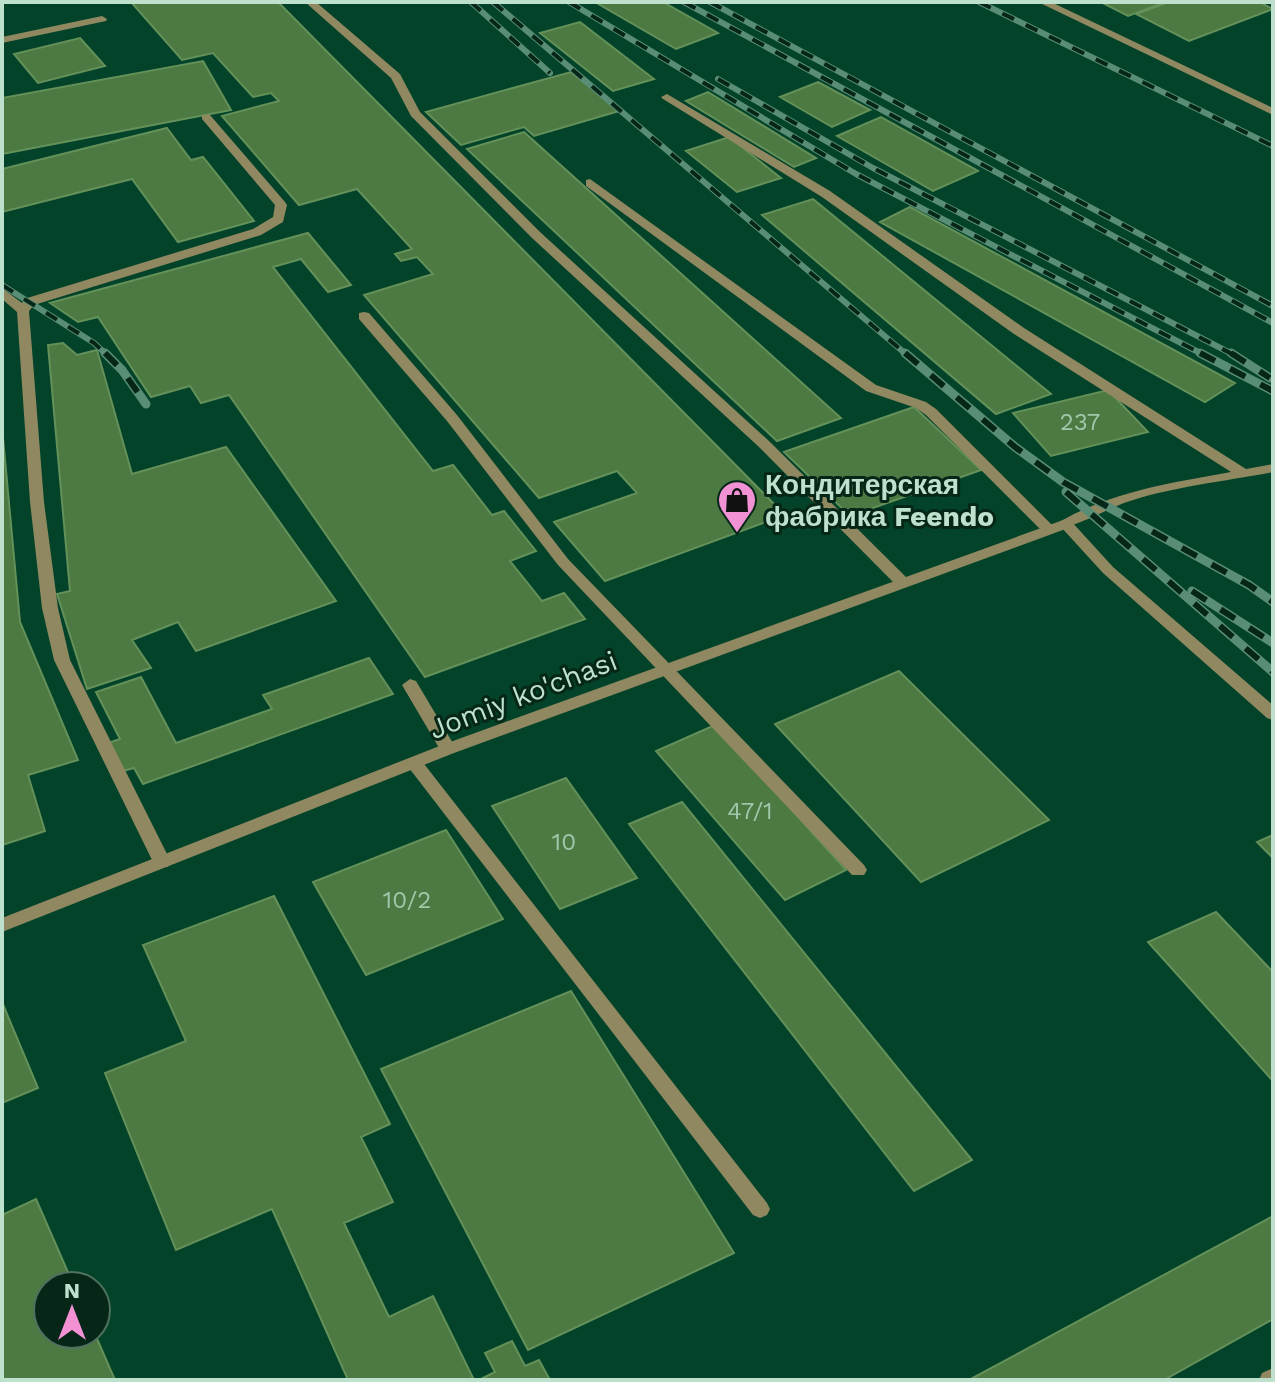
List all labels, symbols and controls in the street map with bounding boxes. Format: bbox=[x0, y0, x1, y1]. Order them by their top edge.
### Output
house number: 237 bbox=[1060, 408, 1100, 436]
place label: Кондитерская фабрика Feendo bbox=[765, 468, 994, 533]
shop icon: Кондитерская фабрика Feendo bbox=[716, 479, 758, 534]
street label: Jomiy ko'chasi bbox=[424, 644, 622, 746]
house number: 47/1 bbox=[727, 797, 773, 825]
house number: 10 bbox=[552, 828, 576, 856]
house number: 10/2 bbox=[383, 886, 431, 914]
north arrow bbox=[32, 1270, 112, 1350]
text: N bbox=[64, 1278, 80, 1303]

